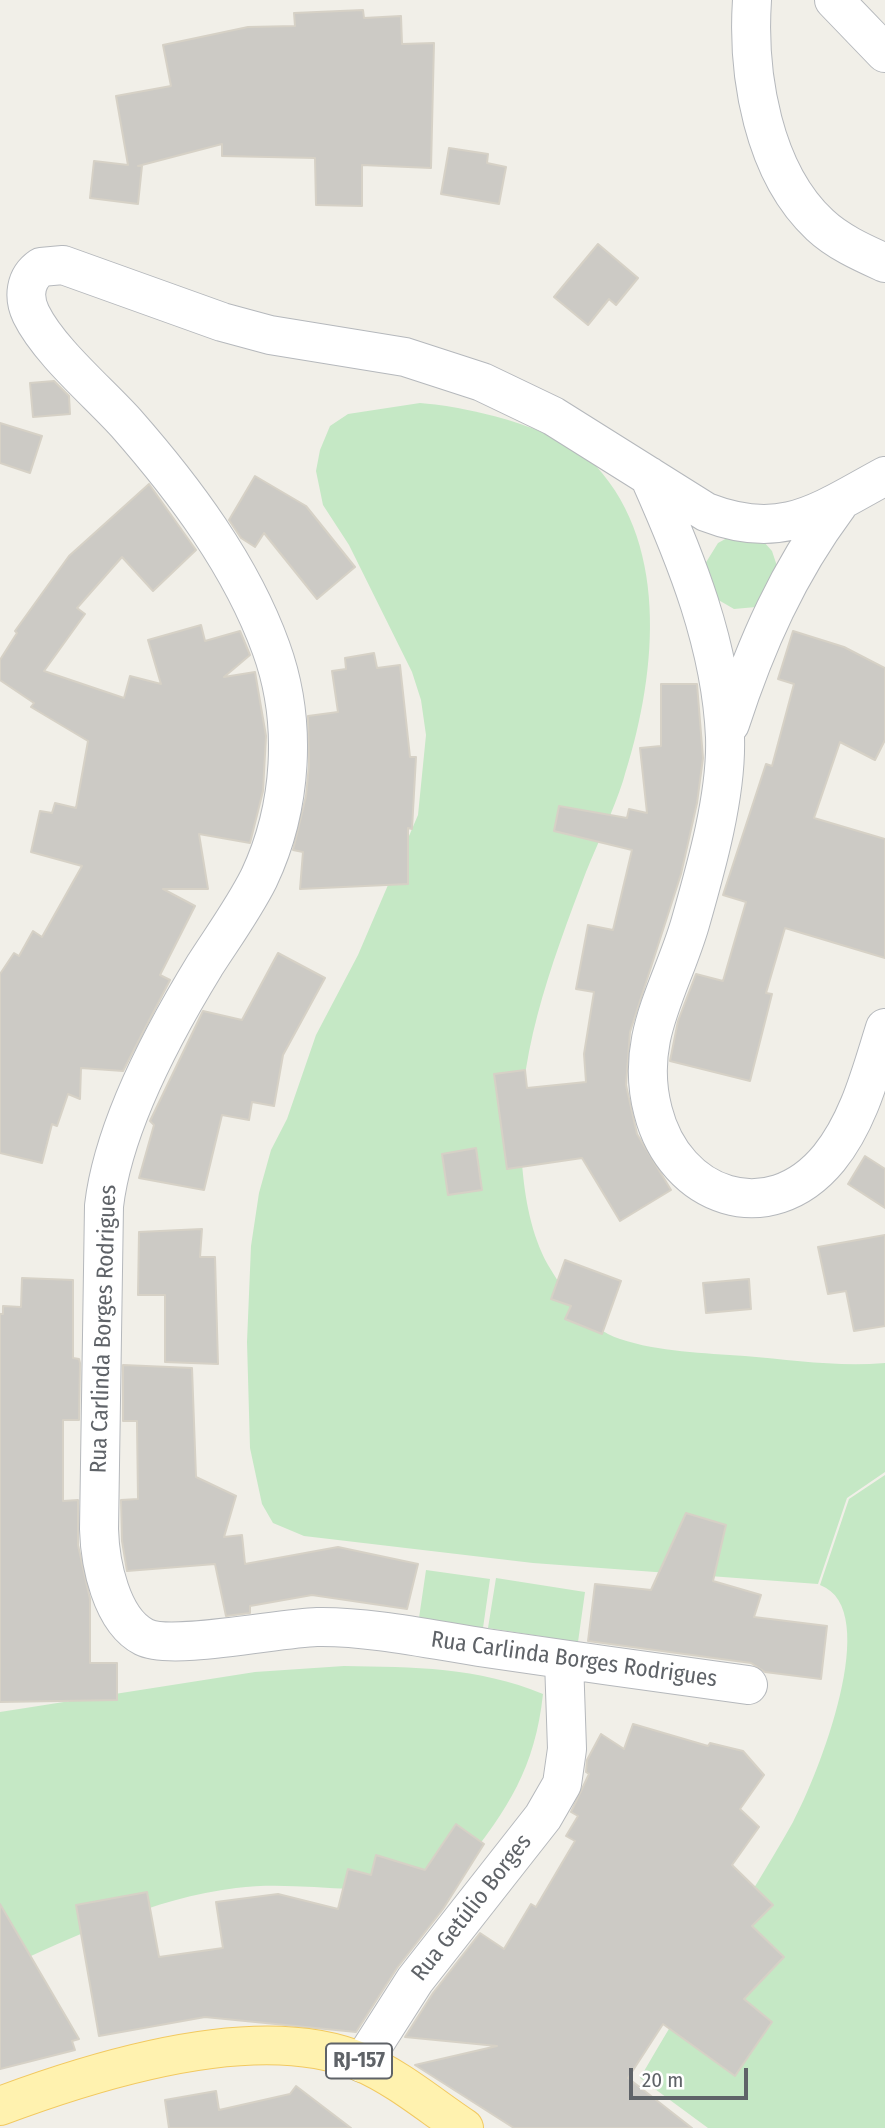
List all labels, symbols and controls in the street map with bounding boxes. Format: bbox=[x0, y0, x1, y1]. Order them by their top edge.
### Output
street label: Rua Carlinda Borges Rodrigues bbox=[85, 1184, 123, 1474]
street label: Rua Carlinda Borges Rodrigues bbox=[429, 1626, 719, 1694]
street label: Rua Getúlio Borges bbox=[406, 1829, 538, 1987]
road number: RJ-157 bbox=[326, 2044, 392, 2078]
scale bar bbox=[633, 2054, 752, 2098]
text: 20 m bbox=[642, 2067, 683, 2093]

